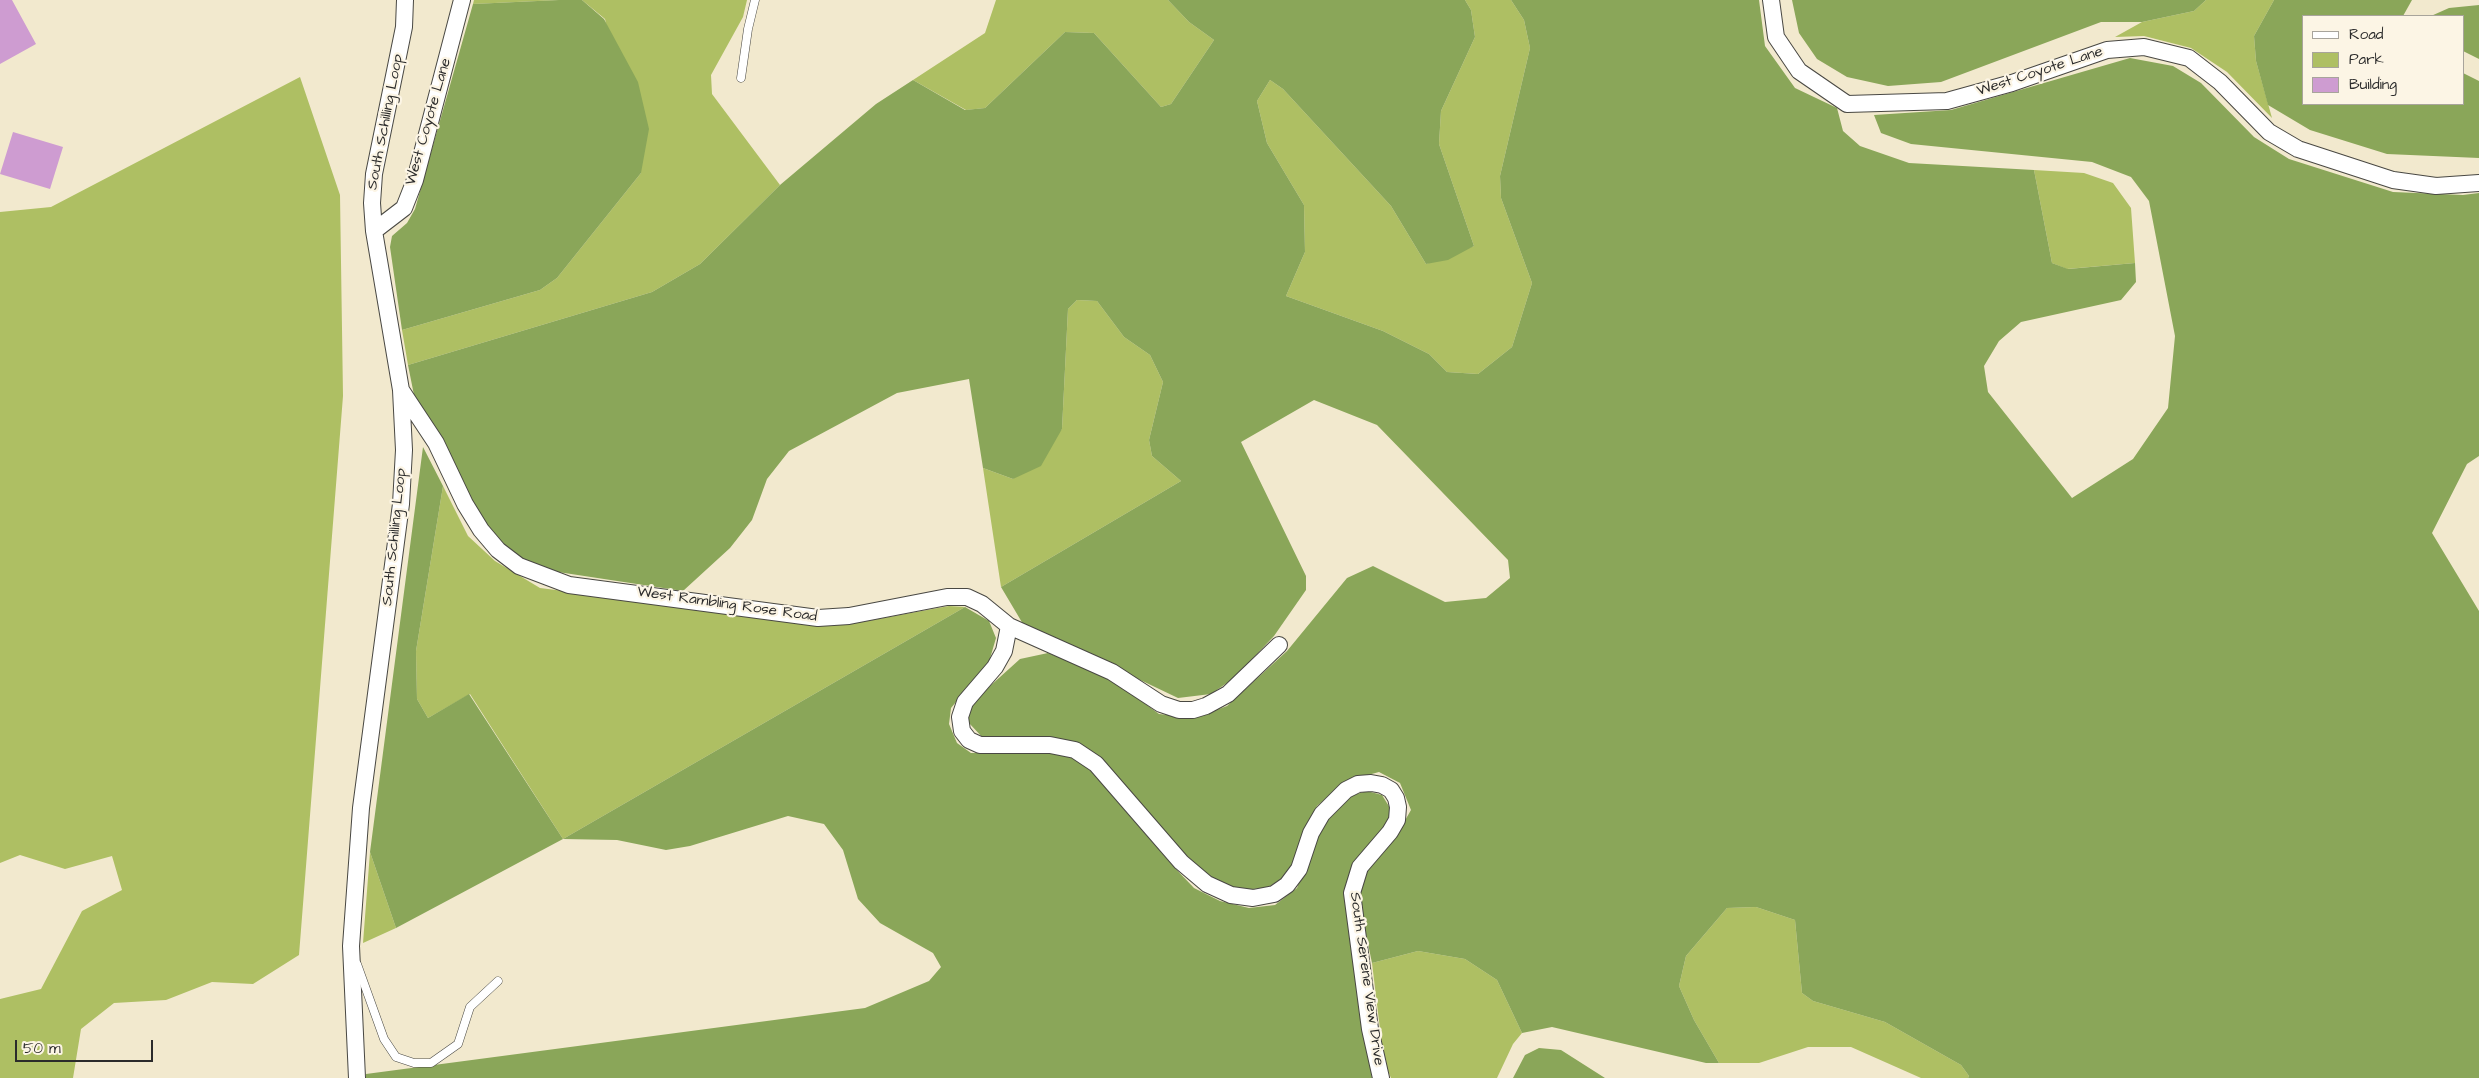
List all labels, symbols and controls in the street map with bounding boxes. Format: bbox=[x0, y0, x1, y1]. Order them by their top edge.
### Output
legend bbox=[2302, 15, 2464, 105]
text: Road bbox=[2349, 24, 2383, 45]
street label: West Coyote Lane bbox=[1975, 43, 2105, 101]
text: Park bbox=[2349, 49, 2384, 70]
street label: South Schilling Loop bbox=[364, 53, 408, 191]
street label: West Coyote Lane bbox=[402, 56, 456, 188]
text: Building bbox=[2349, 74, 2397, 95]
street label: South Schilling Loop bbox=[379, 468, 411, 606]
street label: West Rambling Rose Road bbox=[636, 583, 818, 627]
street label: South Serene View Drive bbox=[1345, 891, 1387, 1067]
scale bar bbox=[18, 1030, 155, 1062]
text: 50 m bbox=[23, 1038, 61, 1059]

